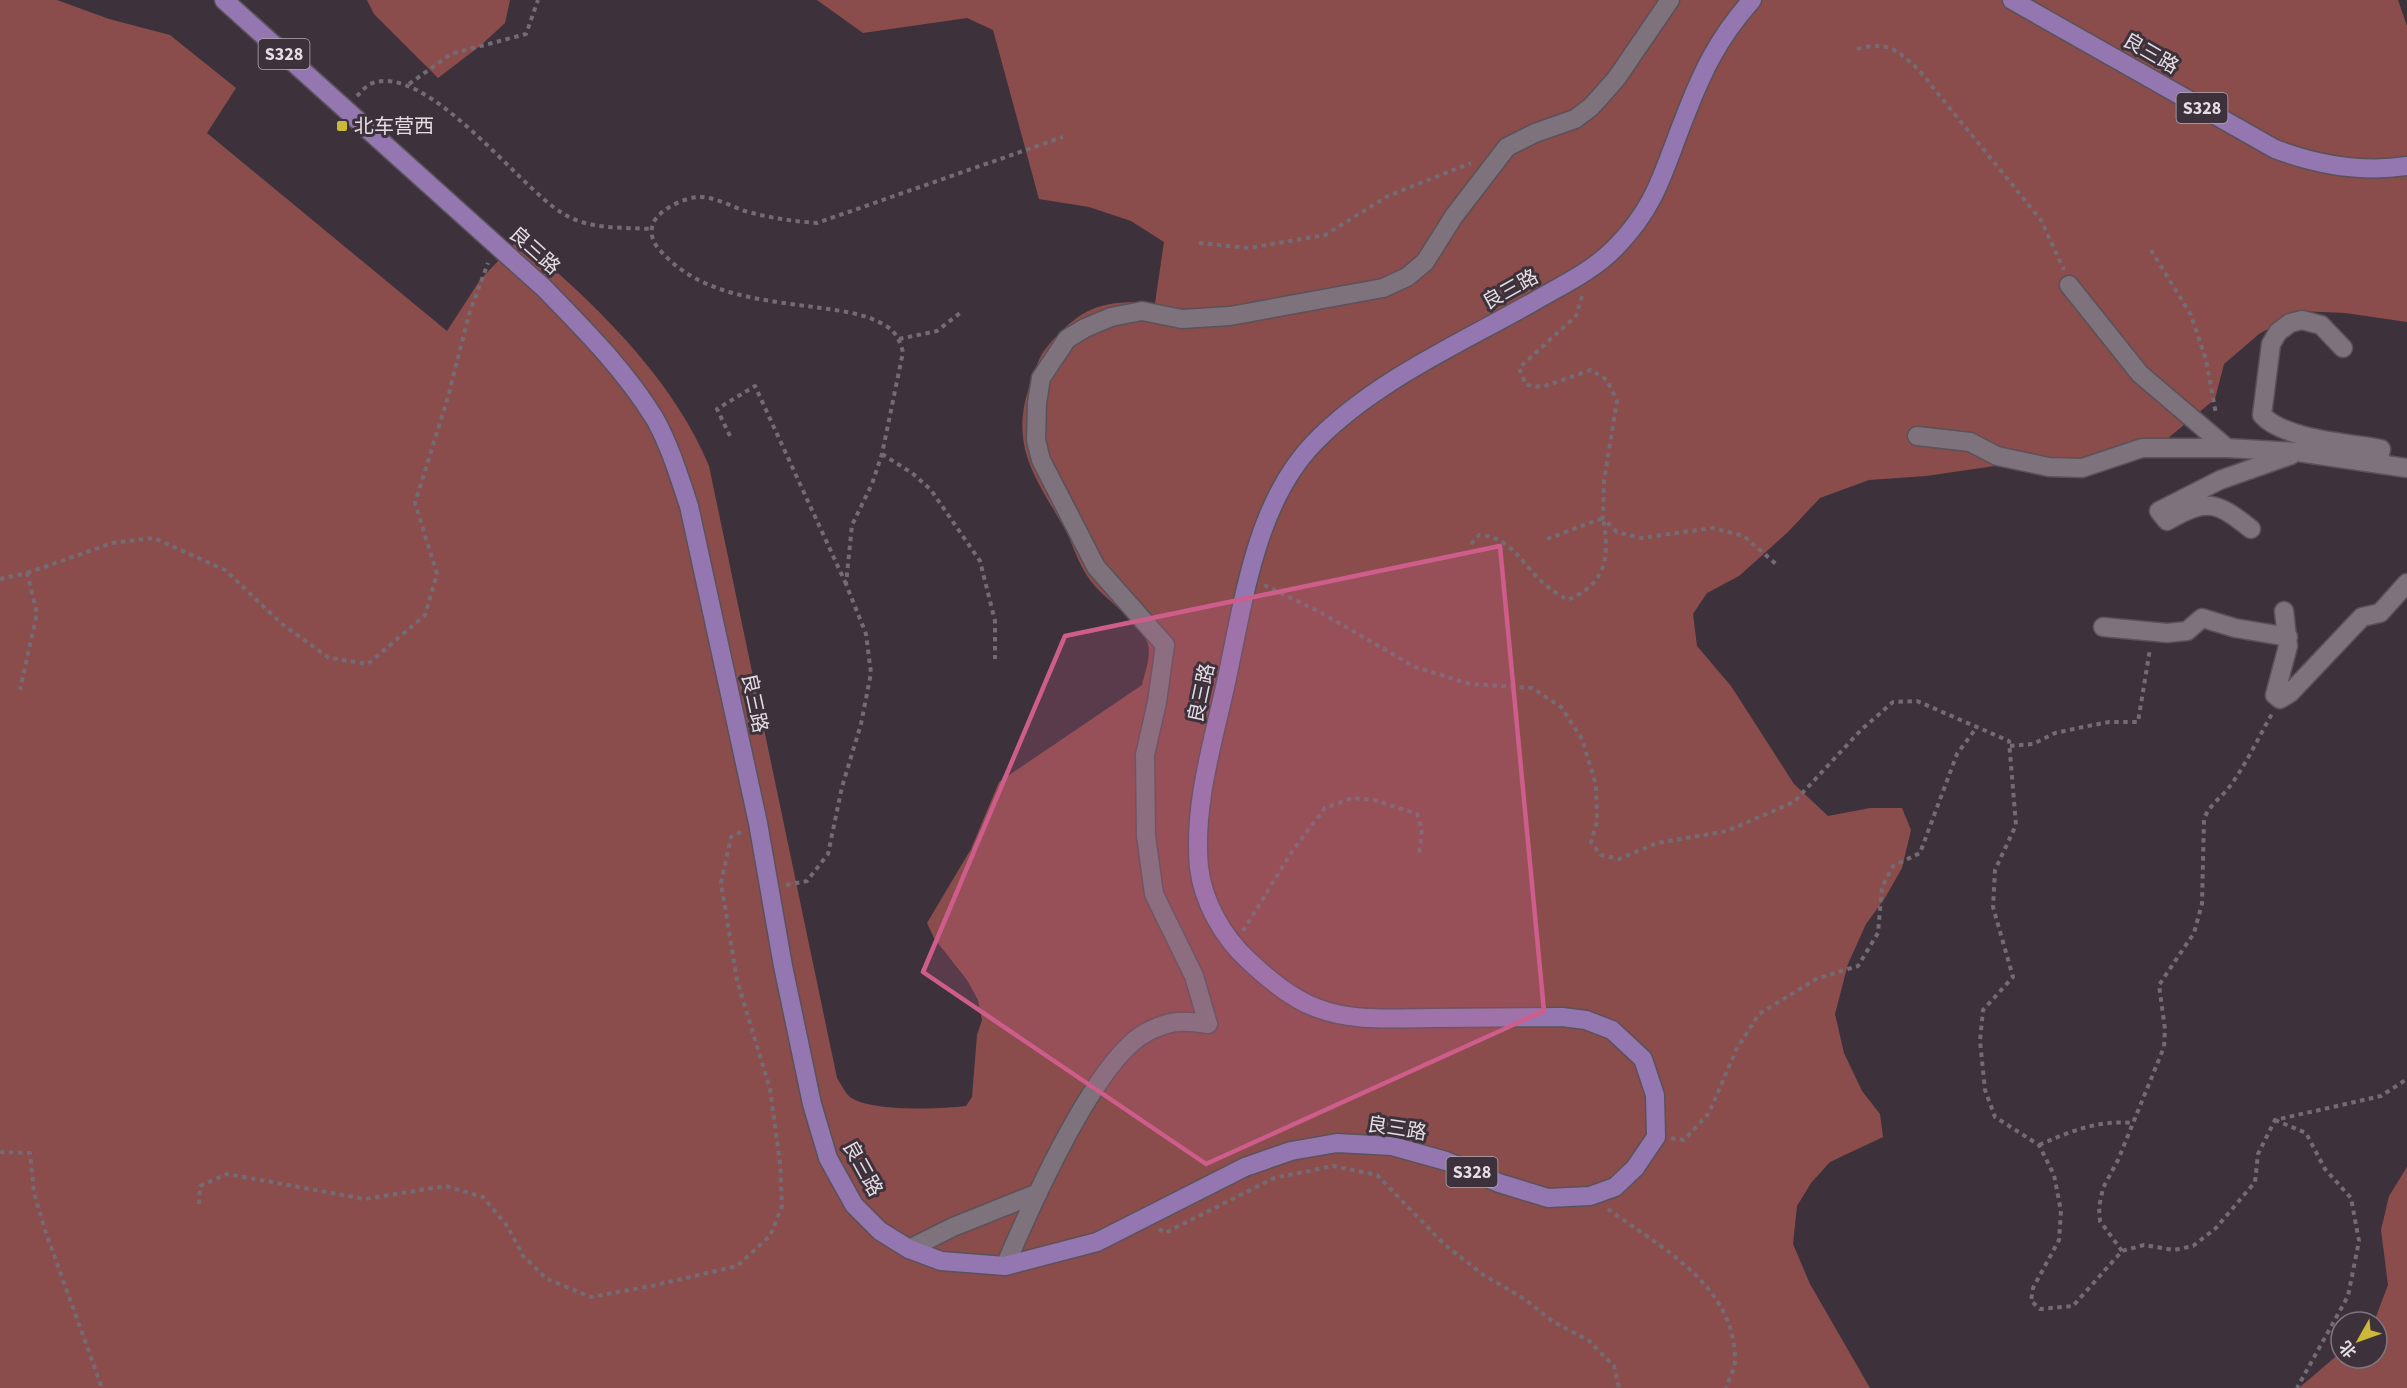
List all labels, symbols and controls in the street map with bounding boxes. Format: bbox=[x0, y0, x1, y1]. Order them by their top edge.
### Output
street label: 良三路 bbox=[2118, 27, 2183, 81]
road number: S328 bbox=[258, 39, 310, 69]
road number: S328 bbox=[2176, 93, 2228, 123]
place label: 北车营西 bbox=[354, 113, 434, 141]
marker: 北车营西 bbox=[335, 119, 349, 133]
street label: 良三路 bbox=[503, 220, 566, 281]
street label: 良三路 bbox=[1477, 263, 1544, 317]
street label: 良三路 bbox=[1182, 661, 1222, 725]
street label: 良三路 bbox=[734, 671, 774, 735]
street label: 良三路 bbox=[1365, 1110, 1429, 1148]
street label: 良三路 bbox=[835, 1135, 889, 1202]
road number: S328 bbox=[1446, 1157, 1498, 1187]
north arrow bbox=[2329, 1310, 2389, 1370]
text: 北 bbox=[2335, 1336, 2362, 1362]

